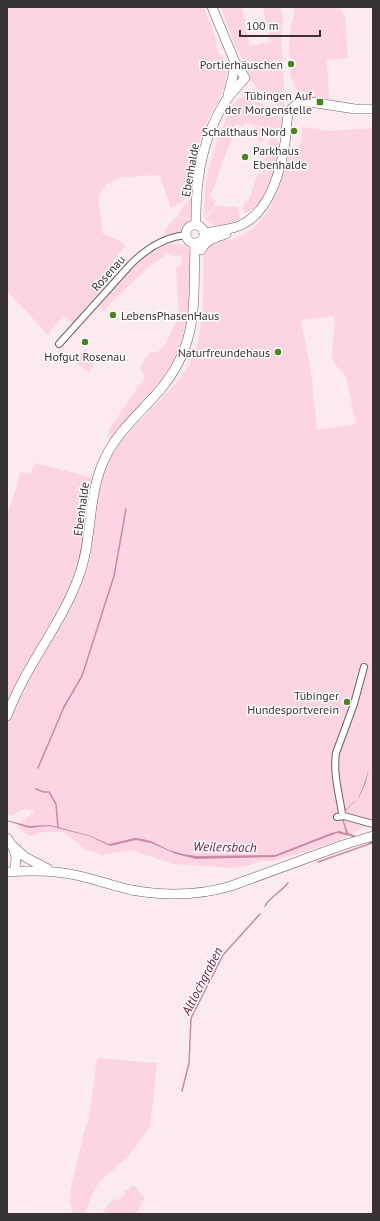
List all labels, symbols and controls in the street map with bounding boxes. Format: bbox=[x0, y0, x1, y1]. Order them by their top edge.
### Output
scale bar bbox=[240, 12, 320, 38]
text: 100 m bbox=[246, 18, 279, 33]
place label: Portierhäuschen bbox=[200, 57, 283, 72]
marker: Portierhäuschen bbox=[286, 59, 296, 69]
place label: Tübingen Auf der Morgenstelle bbox=[225, 88, 313, 117]
marker: Tübingen Auf der Morgenstelle bbox=[315, 97, 325, 107]
place label: Schalthaus Nord bbox=[202, 124, 286, 139]
marker: Schalthaus Nord bbox=[289, 126, 299, 136]
street label: Ebenhalde bbox=[178, 142, 202, 198]
place label: Parkhaus Ebenhalde bbox=[253, 143, 307, 172]
marker: Parkhaus Ebenhalde bbox=[240, 152, 250, 162]
street label: Rosenau bbox=[88, 252, 128, 294]
place label: LebensPhasenHaus bbox=[121, 308, 219, 323]
marker: LebensPhasenHaus bbox=[108, 310, 118, 320]
marker: Hofgut Rosenau bbox=[80, 337, 90, 347]
place label: Naturfreundehaus bbox=[178, 345, 270, 360]
marker: Naturfreundehaus bbox=[273, 347, 283, 357]
place label: Hofgut Rosenau bbox=[44, 349, 126, 364]
street label: Ebenhalde bbox=[70, 481, 92, 537]
place label: Tübinger Hundesportverein bbox=[247, 688, 339, 717]
marker: Tübinger Hundesportverein bbox=[342, 697, 352, 707]
water label: Weilersbach bbox=[193, 838, 257, 856]
water label: Altlochgraben bbox=[177, 944, 226, 1019]

